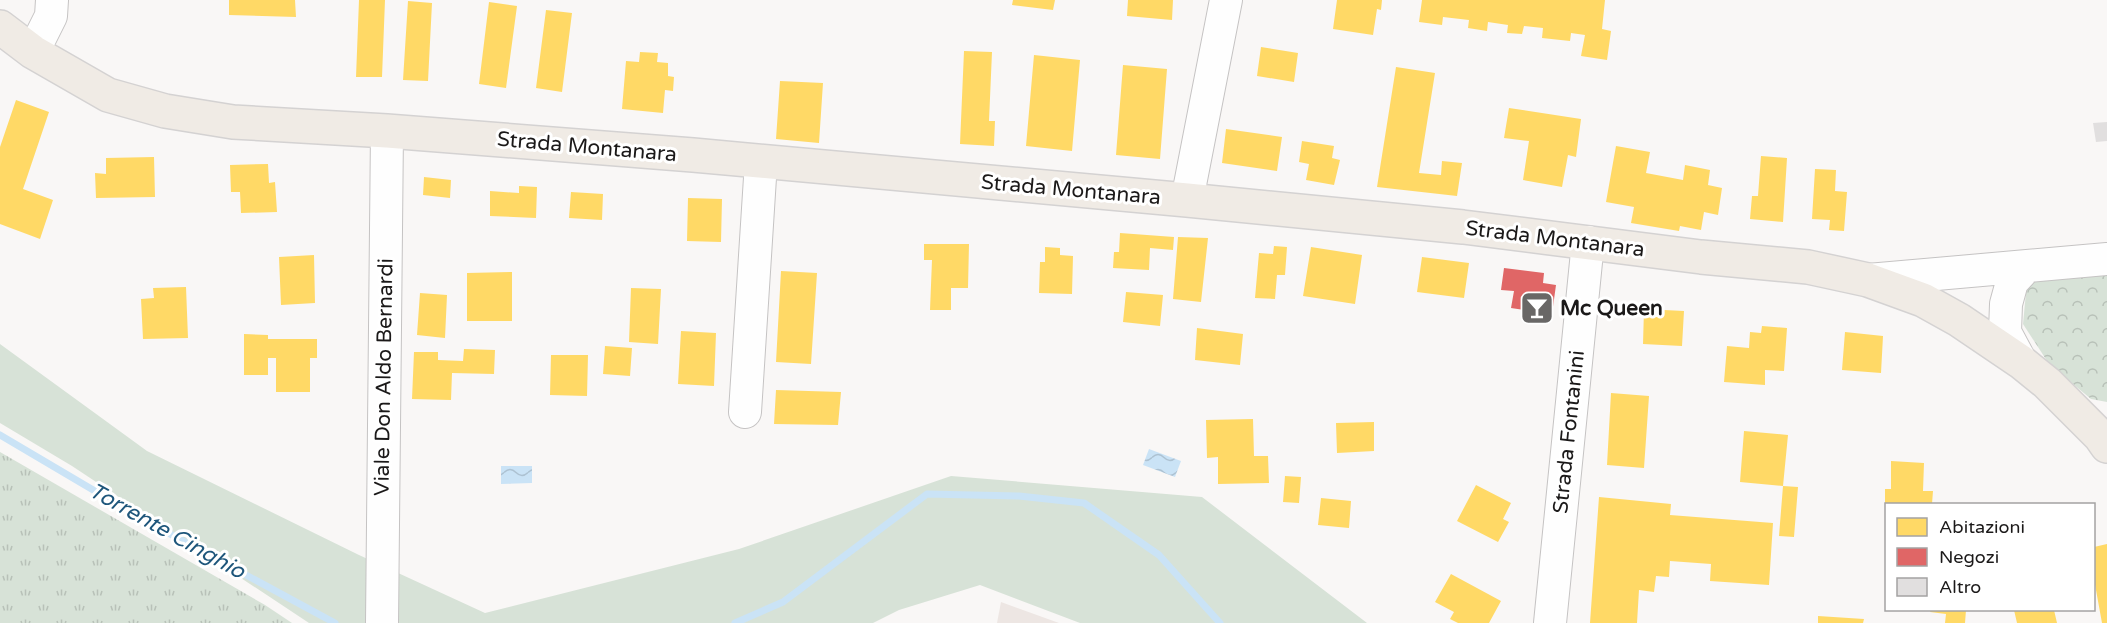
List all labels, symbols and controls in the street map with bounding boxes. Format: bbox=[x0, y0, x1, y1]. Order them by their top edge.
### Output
street label: Strada Montanara bbox=[496, 127, 678, 167]
street label: Strada Montanara bbox=[980, 170, 1162, 210]
street label: Strada Montanara bbox=[1464, 216, 1646, 262]
street label: Viale Don Aldo Bernardi bbox=[369, 258, 399, 496]
bar icon: Mc Queen bbox=[1519, 290, 1555, 326]
place label: Mc Queen bbox=[1560, 296, 1663, 321]
street label: Strada Fontanini bbox=[1548, 349, 1590, 515]
water label: Torrente Cinghio bbox=[85, 477, 251, 585]
legend bbox=[1885, 503, 2095, 611]
text: Abitazioni bbox=[1939, 516, 2025, 538]
text: Negozi bbox=[1939, 546, 1999, 568]
text: Altro bbox=[1939, 576, 1981, 598]

